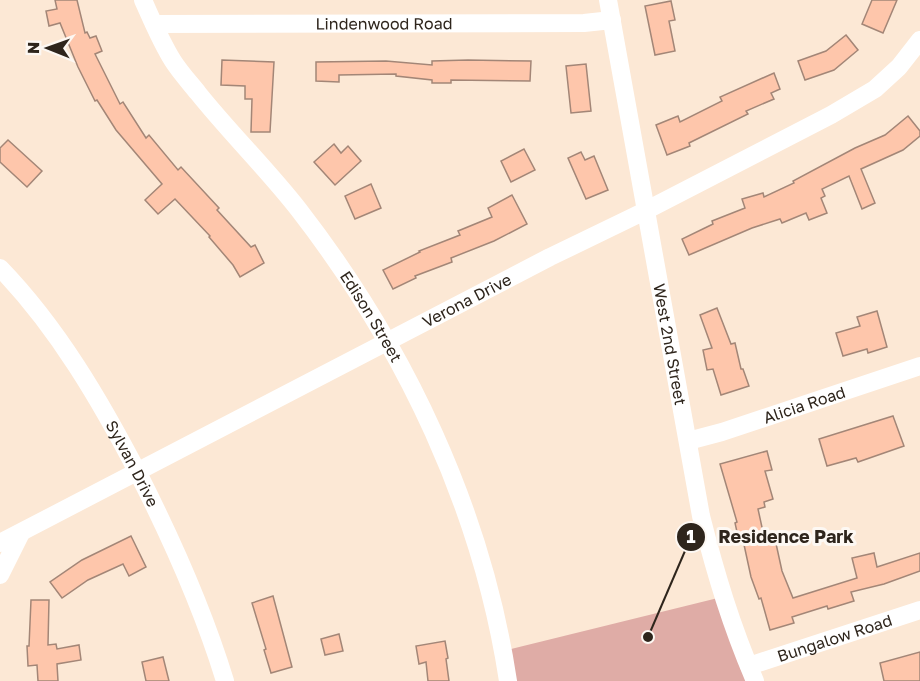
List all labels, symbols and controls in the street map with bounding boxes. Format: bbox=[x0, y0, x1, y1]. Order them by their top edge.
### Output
street label: Lindenwood Road bbox=[315, 13, 453, 34]
north arrow bbox=[18, 18, 78, 78]
text: N bbox=[23, 41, 43, 54]
street label: Edison Street bbox=[336, 267, 407, 365]
street label: Verona Drive bbox=[419, 269, 514, 332]
street label: West 2nd Street bbox=[649, 282, 691, 407]
street label: Alicia Road bbox=[761, 382, 848, 427]
street label: Sylvan Drive bbox=[101, 417, 163, 510]
callout: Residence Park bbox=[676, 519, 866, 555]
text: 1 bbox=[686, 525, 696, 547]
text: Residence Park bbox=[718, 525, 854, 547]
street label: Bungalow Road bbox=[774, 610, 895, 666]

